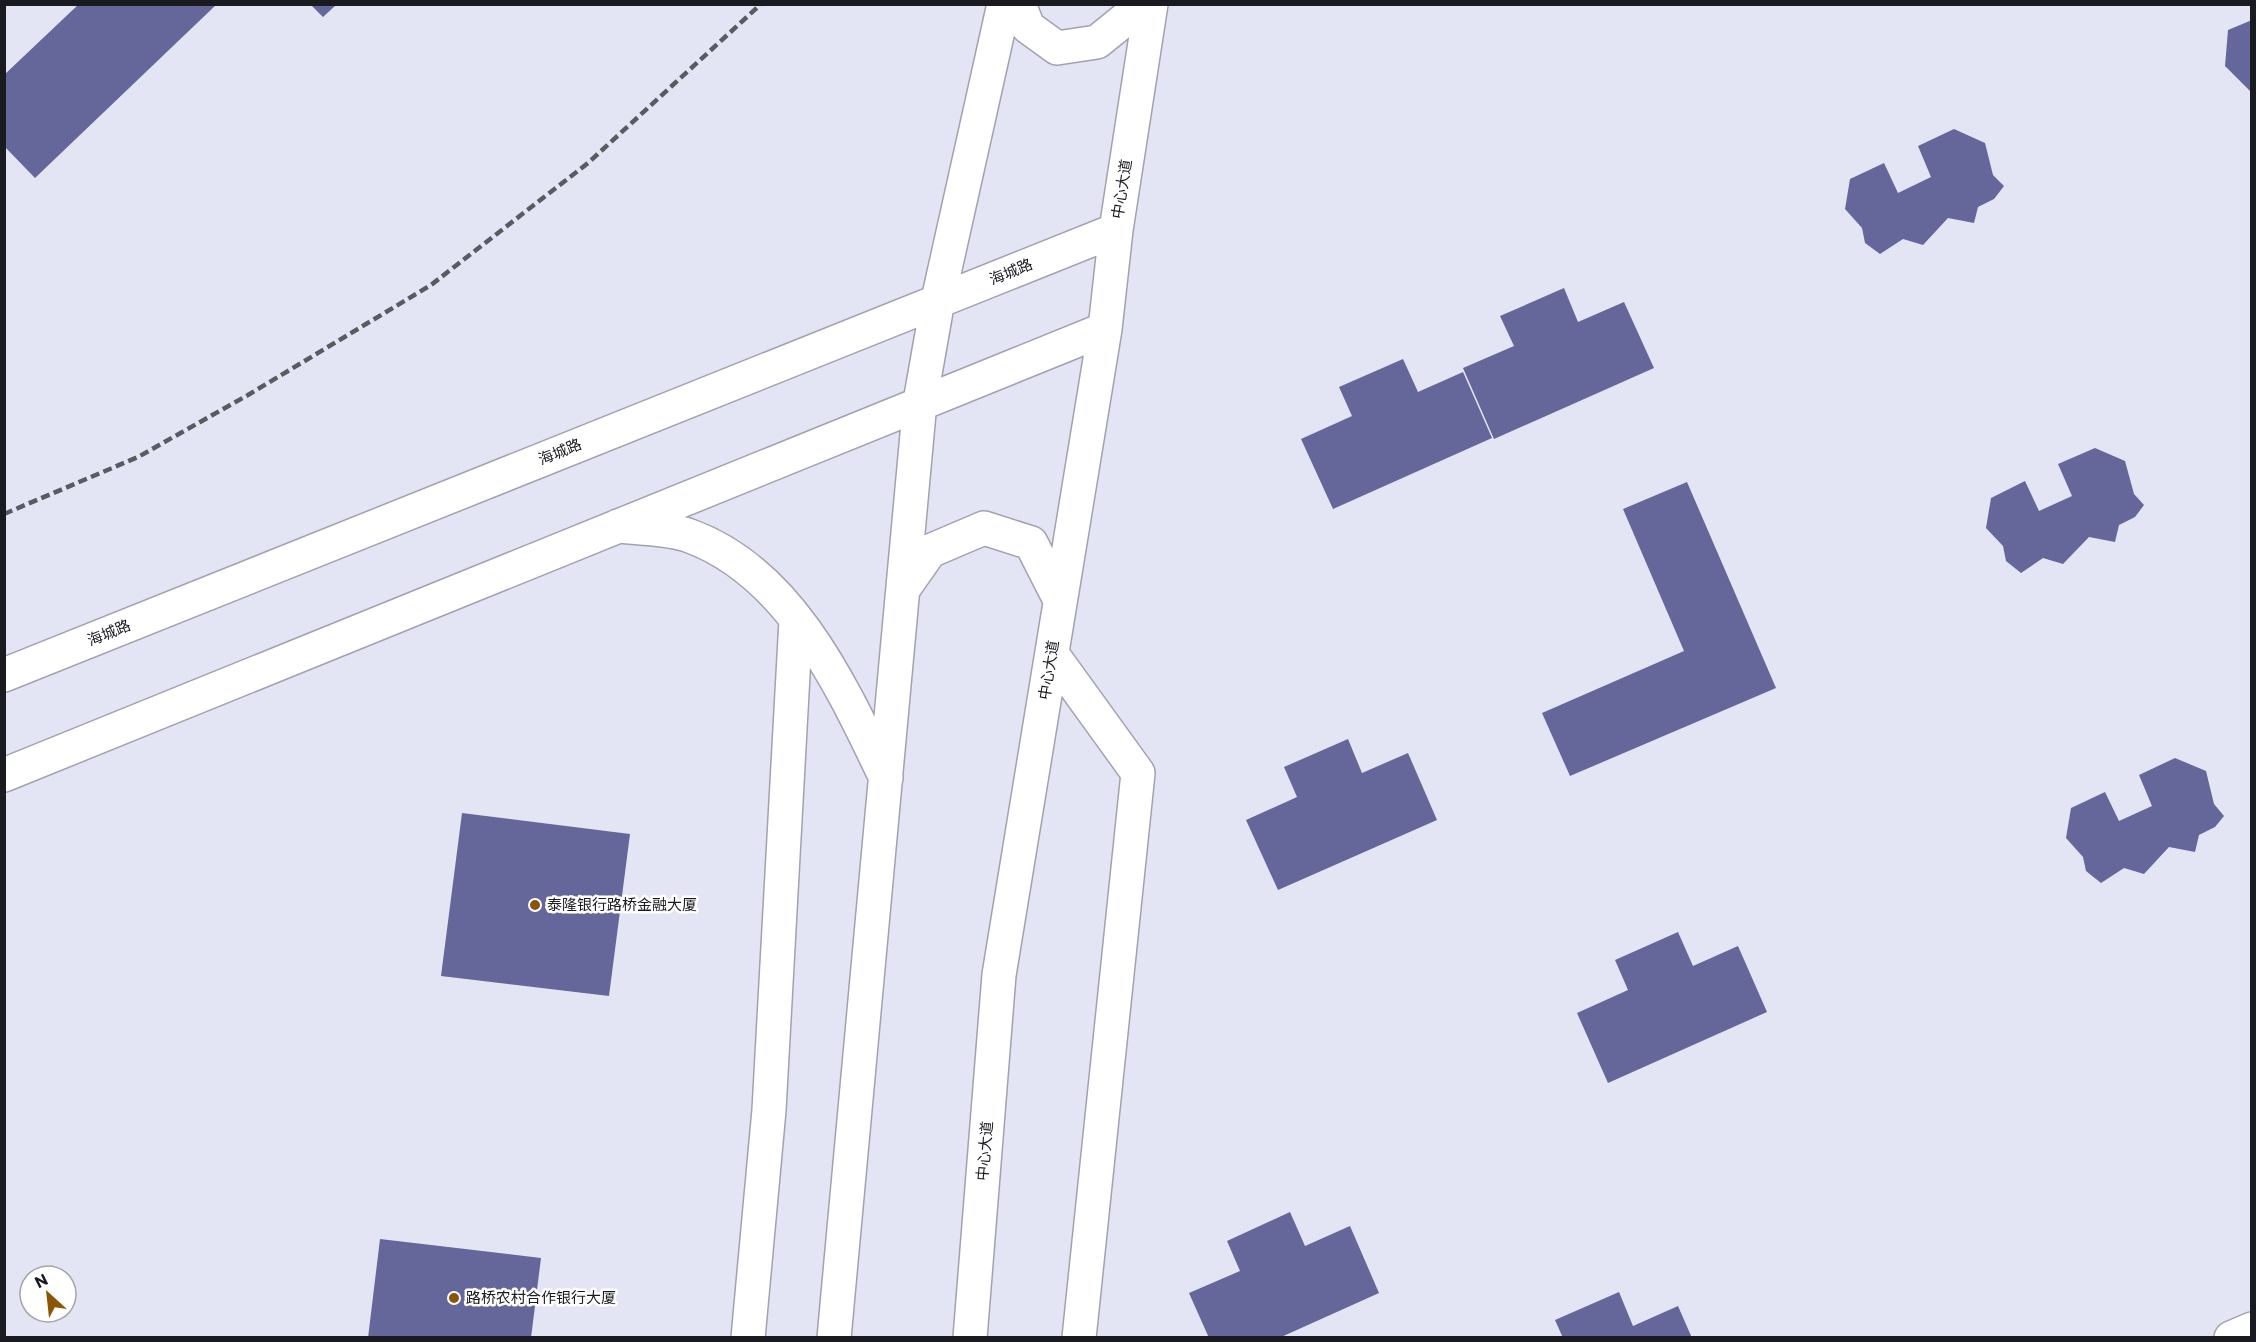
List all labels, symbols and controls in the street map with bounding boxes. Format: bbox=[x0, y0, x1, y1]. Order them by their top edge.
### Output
street label: 中心大道 bbox=[1107, 158, 1135, 220]
street label: 海城路 bbox=[986, 254, 1035, 288]
street label: 海城路 bbox=[535, 434, 584, 468]
street label: 海城路 bbox=[84, 615, 133, 649]
street label: 中心大道 bbox=[1034, 639, 1062, 701]
place label: 泰隆银行路桥金融大厦 bbox=[547, 895, 697, 913]
marker: 泰隆银行路桥金融大厦 bbox=[528, 898, 542, 912]
street label: 中心大道 bbox=[972, 1120, 996, 1182]
north arrow bbox=[18, 1264, 78, 1324]
text: N bbox=[31, 1269, 51, 1291]
place label: 路桥农村合作银行大厦 bbox=[466, 1288, 616, 1306]
marker: 路桥农村合作银行大厦 bbox=[447, 1291, 461, 1305]

